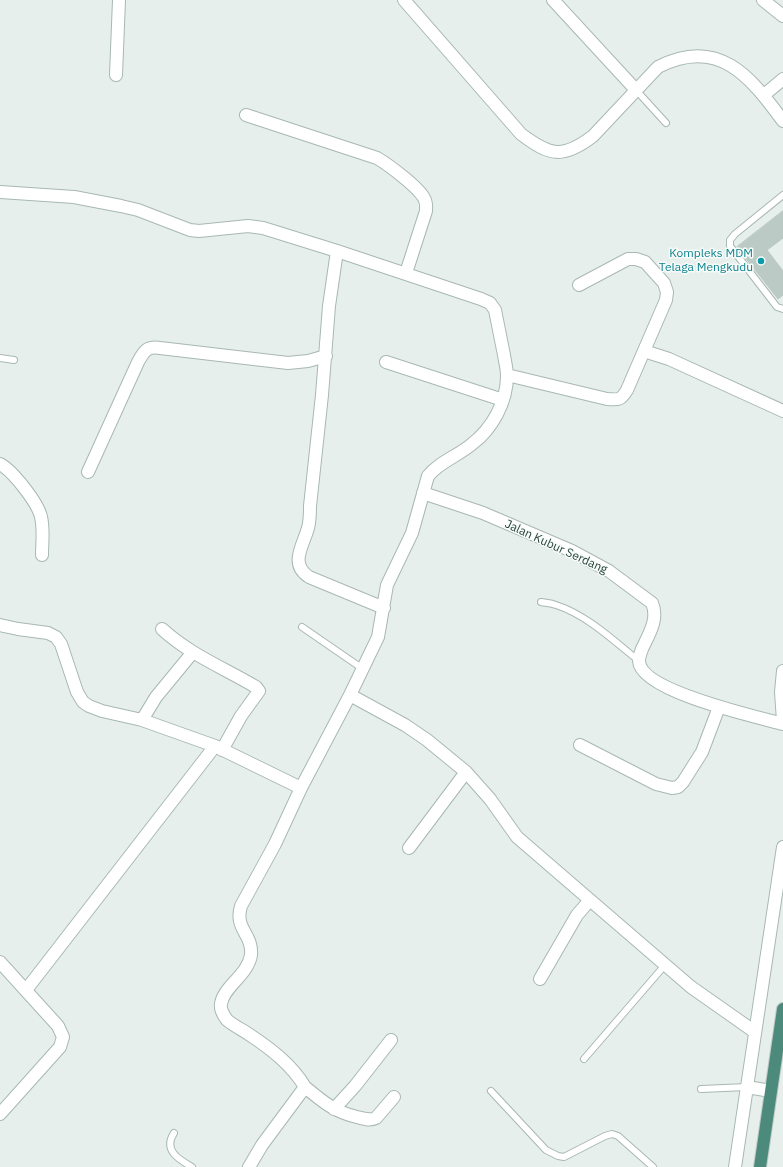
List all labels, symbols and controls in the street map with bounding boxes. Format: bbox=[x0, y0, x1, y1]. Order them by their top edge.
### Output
place label: Kompleks MDM Telaga Mengkudu bbox=[659, 247, 753, 275]
marker: Kompleks MDM Telaga Mengkudu bbox=[756, 256, 766, 266]
street label: Jalan Kubur Serdang bbox=[502, 517, 610, 577]

